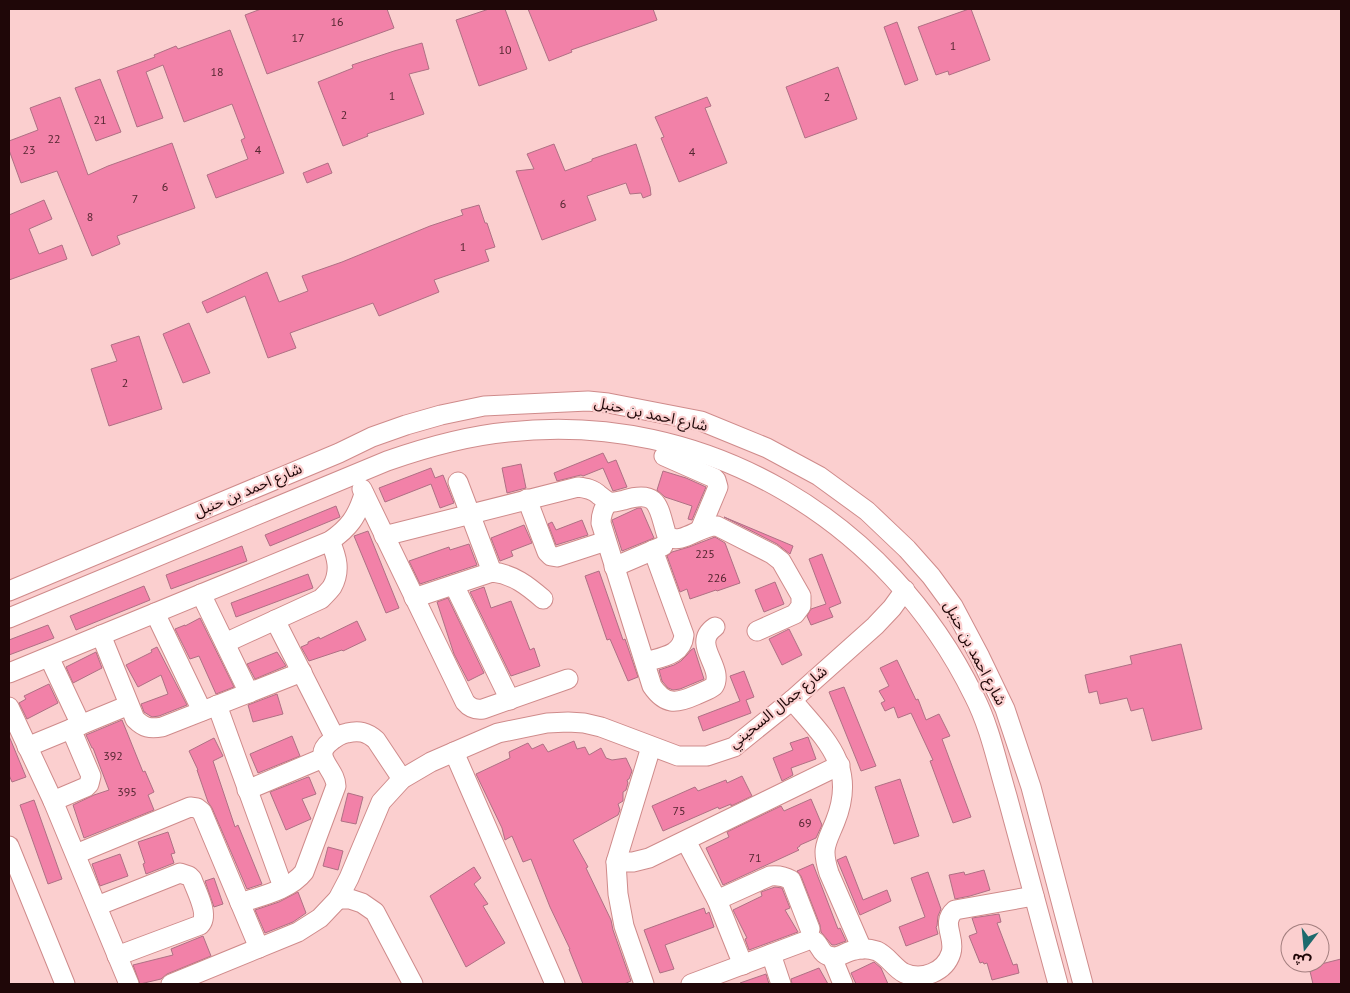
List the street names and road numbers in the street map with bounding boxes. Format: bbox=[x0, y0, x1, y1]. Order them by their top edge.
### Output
street label: شارع احمد بن حنبل bbox=[592, 392, 710, 438]
street label: شارع احمد بن حنبل bbox=[191, 458, 306, 524]
street label: شارع احمد بن حنبل bbox=[937, 597, 1011, 710]
street label: شارع جمال السحيني bbox=[725, 661, 833, 754]

